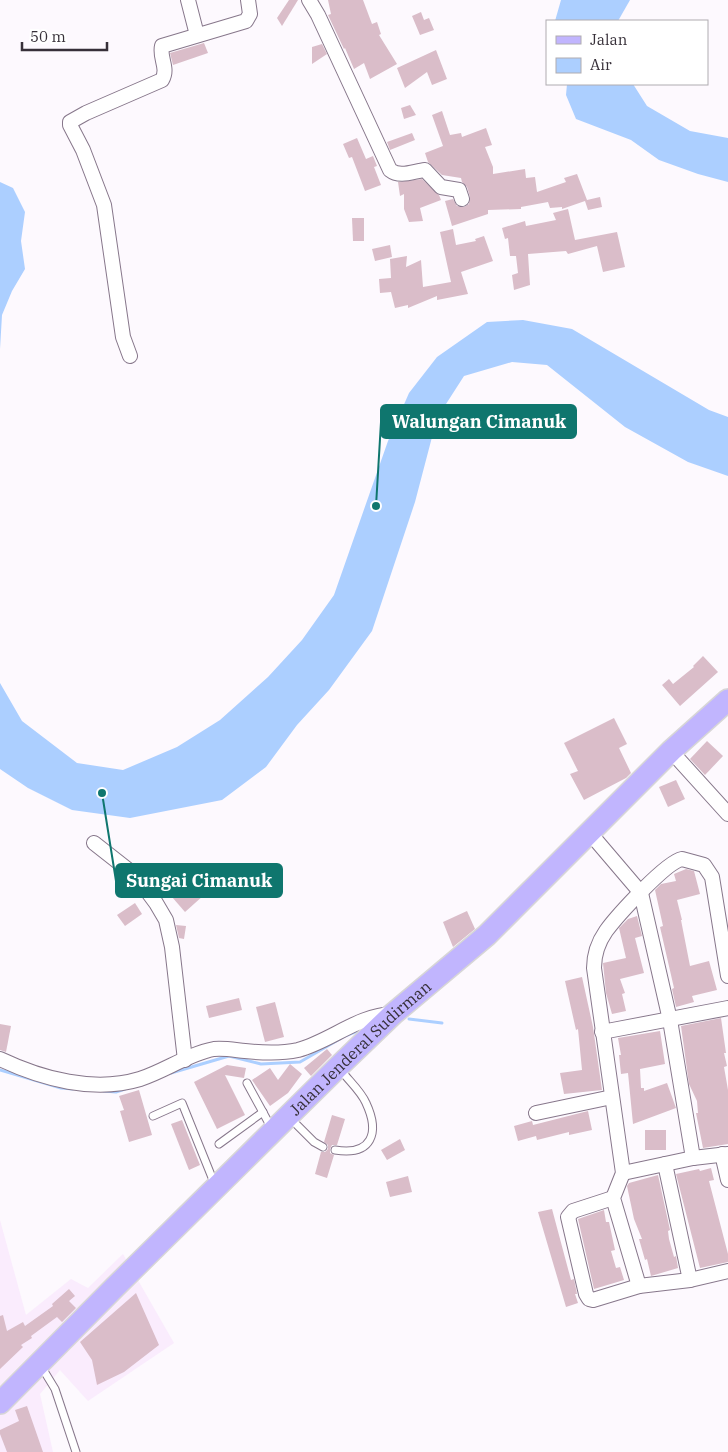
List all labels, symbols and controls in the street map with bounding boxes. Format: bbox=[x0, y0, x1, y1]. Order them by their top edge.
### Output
scale bar bbox=[22, 20, 108, 52]
legend bbox=[546, 20, 708, 85]
text: 50 m bbox=[30, 27, 66, 46]
text: Jalan bbox=[590, 30, 628, 49]
text: Air bbox=[590, 55, 612, 74]
callout: Walungan Cimanuk bbox=[381, 405, 576, 438]
text: Walungan Cimanuk bbox=[392, 410, 567, 433]
callout: Sungai Cimanuk bbox=[116, 864, 282, 897]
text: Sungai Cimanuk bbox=[126, 869, 273, 892]
street label: Jalan Jenderal Sudirman bbox=[285, 976, 435, 1119]

